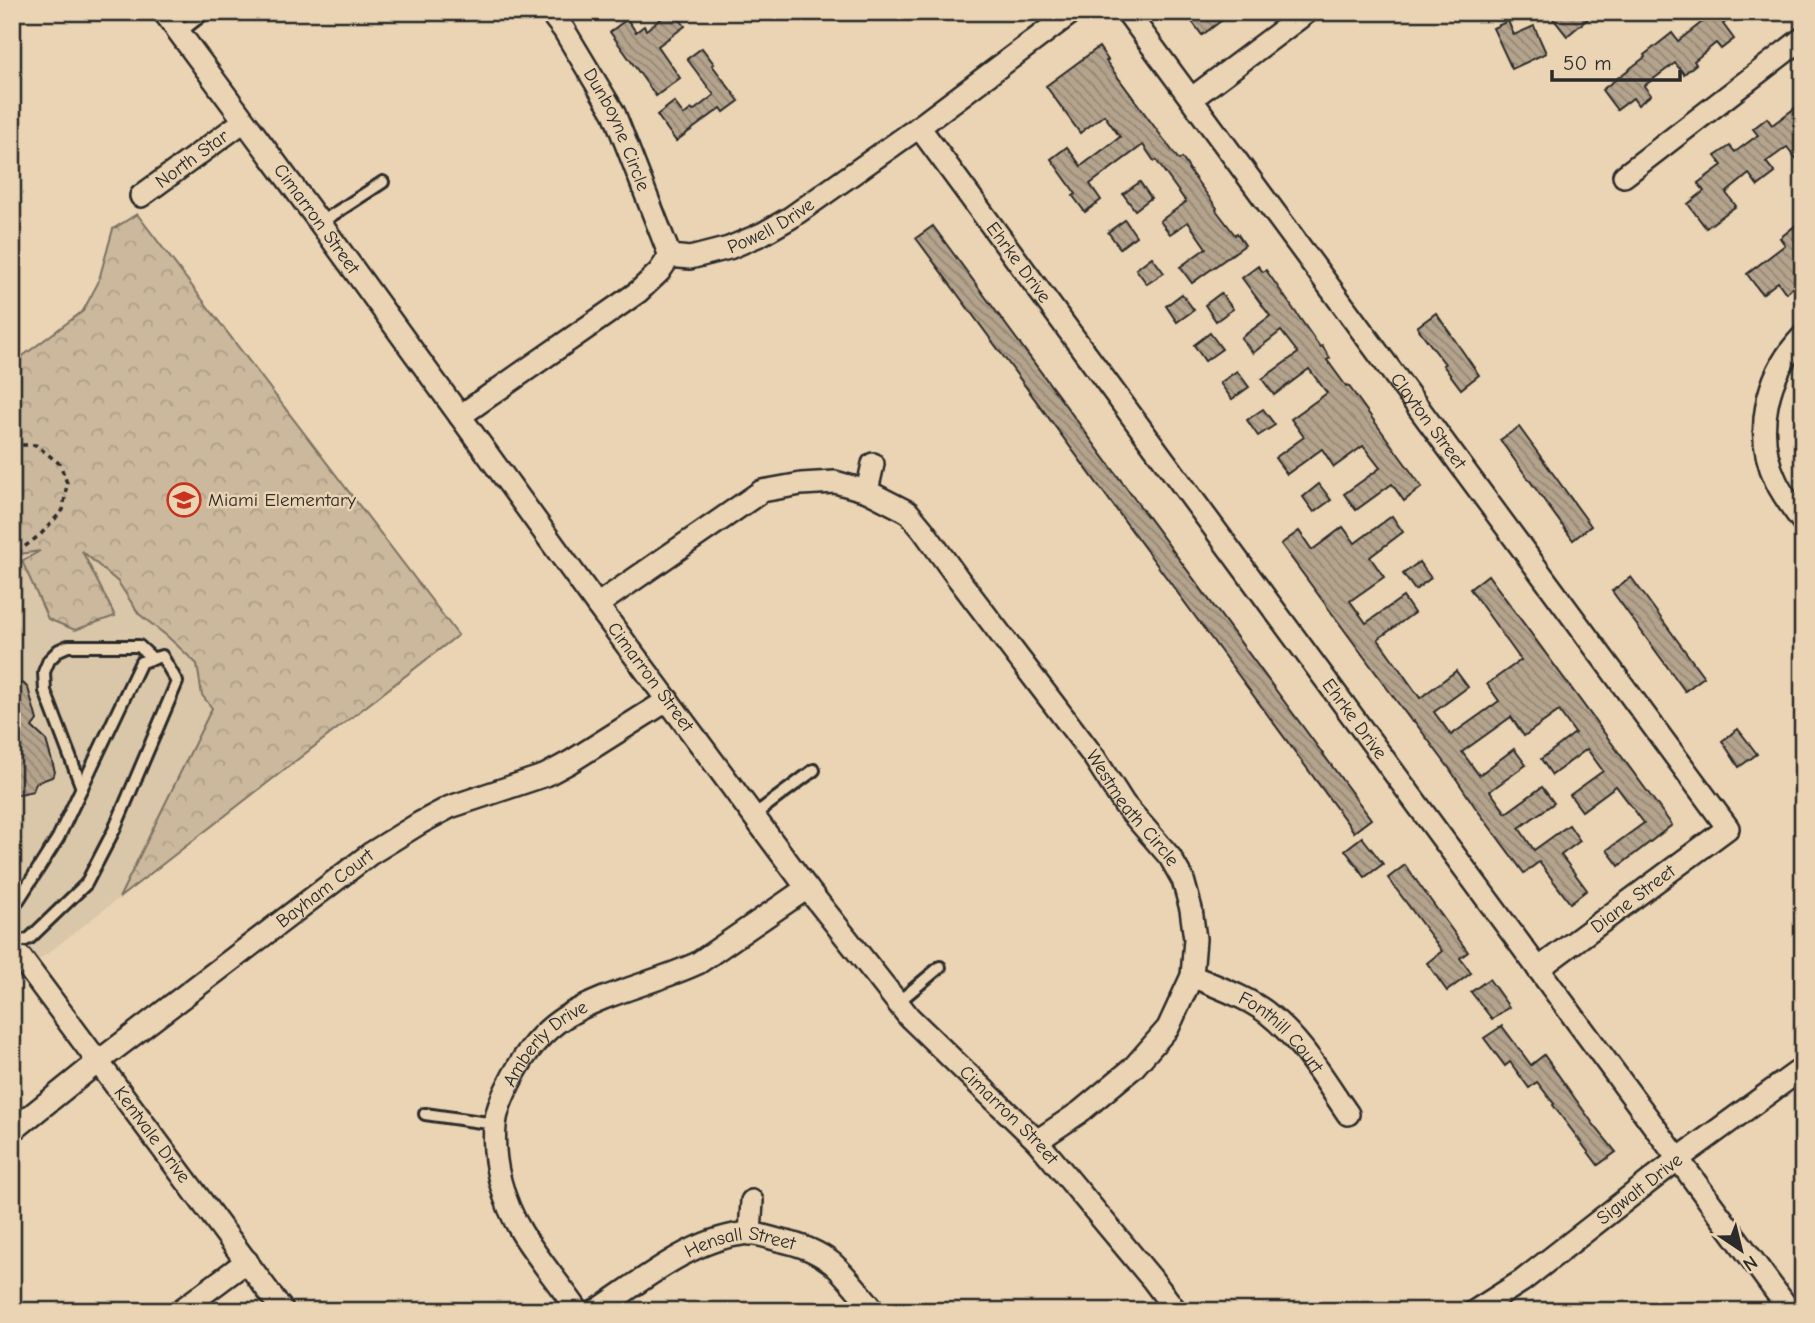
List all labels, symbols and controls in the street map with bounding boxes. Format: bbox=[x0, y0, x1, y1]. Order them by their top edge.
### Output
scale bar bbox=[1552, 38, 1680, 82]
text: 50 m bbox=[1563, 51, 1612, 75]
street label: Dunboyne Circle bbox=[579, 64, 654, 194]
street label: North Star bbox=[151, 125, 233, 193]
street label: Cimarron Street bbox=[269, 159, 364, 279]
street label: Powell Drive bbox=[724, 193, 819, 258]
street label: Ehrke Drive bbox=[982, 218, 1056, 307]
street label: Clayton Street bbox=[1386, 369, 1471, 474]
school or university icon: Miami Elementary bbox=[165, 481, 203, 519]
place label: Miami Elementary bbox=[208, 489, 357, 511]
street label: Cimarron Street bbox=[603, 618, 699, 737]
street label: Ehrke Drive bbox=[1318, 674, 1391, 764]
street label: Westmeath Circle bbox=[1081, 746, 1184, 870]
street label: Bayham Court bbox=[272, 844, 378, 933]
street label: Diane Street bbox=[1586, 860, 1680, 938]
street label: Fonthill Court bbox=[1235, 987, 1328, 1078]
street label: Amberly Drive bbox=[498, 996, 591, 1090]
street label: Cimarron Street bbox=[955, 1061, 1063, 1169]
street label: Kentvale Drive bbox=[109, 1082, 195, 1187]
street label: Sigwalt Drive bbox=[1592, 1149, 1687, 1229]
north arrow bbox=[1706, 1214, 1776, 1284]
street label: Hensall Street bbox=[681, 1222, 798, 1263]
text: N bbox=[1739, 1251, 1762, 1276]

